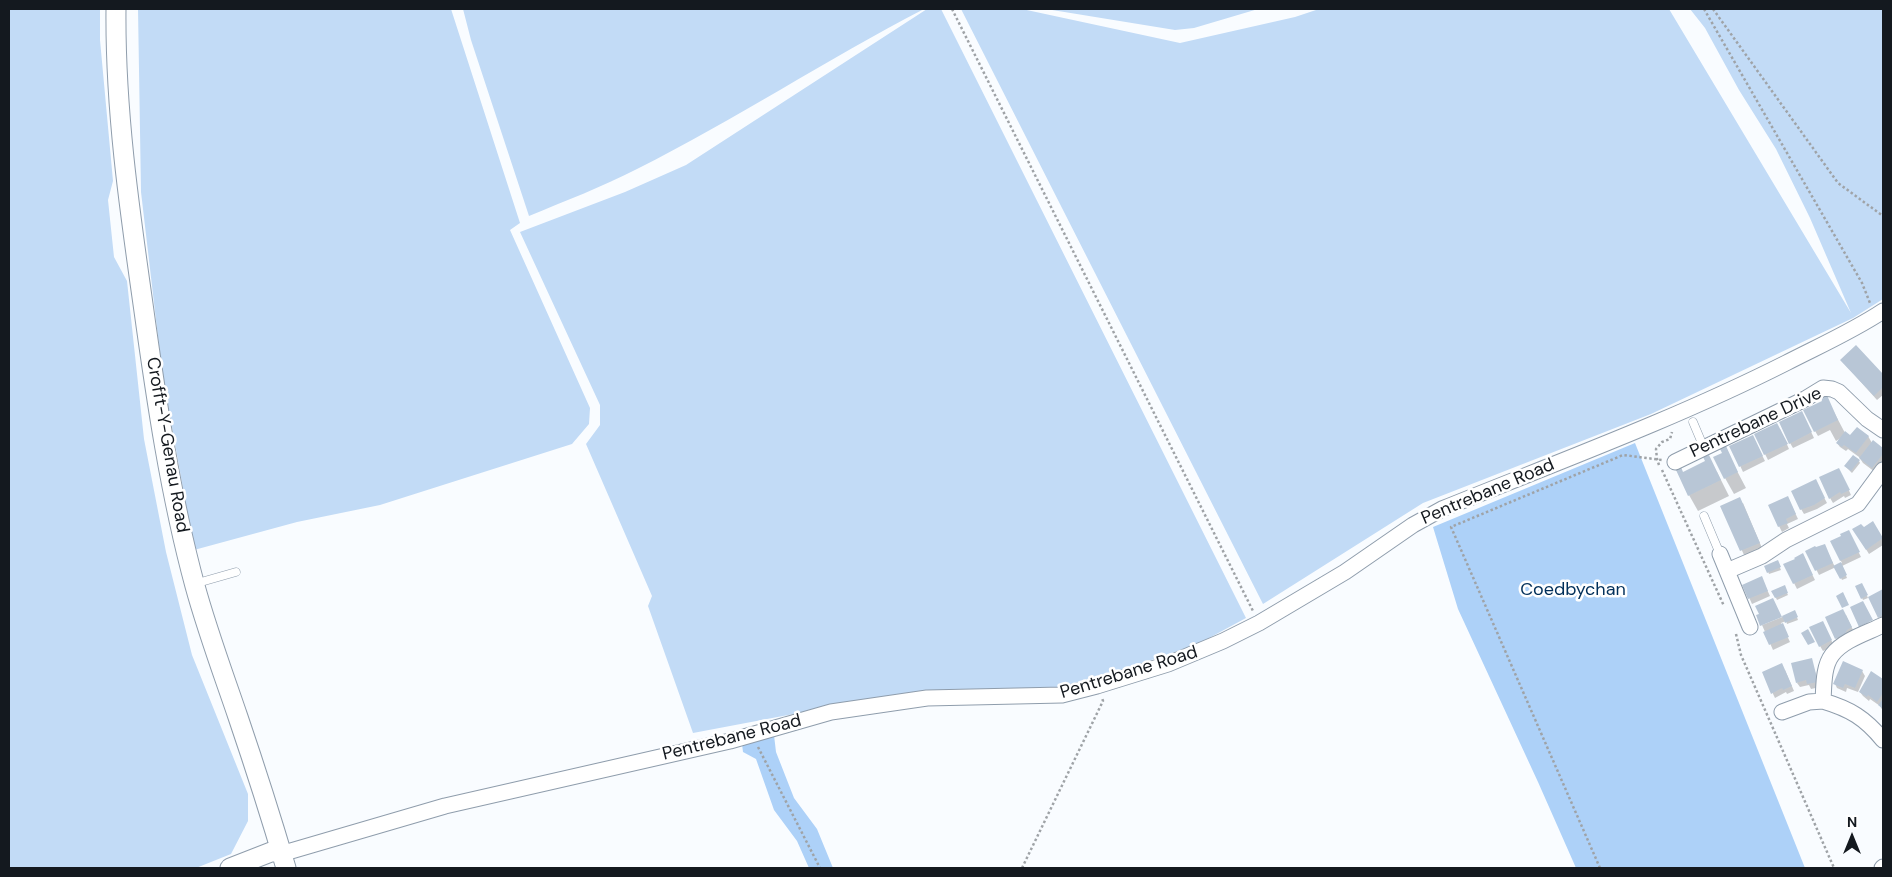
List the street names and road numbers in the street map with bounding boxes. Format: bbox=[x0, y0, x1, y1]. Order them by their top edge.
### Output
street label: Crofft-Y-Genau Road bbox=[141, 355, 193, 535]
street label: Pentrebane Drive bbox=[1687, 383, 1825, 463]
street label: Pentrebane Road bbox=[1418, 454, 1558, 530]
street label: Pentrebane Road bbox=[1058, 642, 1200, 704]
street label: Pentrebane Road bbox=[660, 710, 804, 766]

